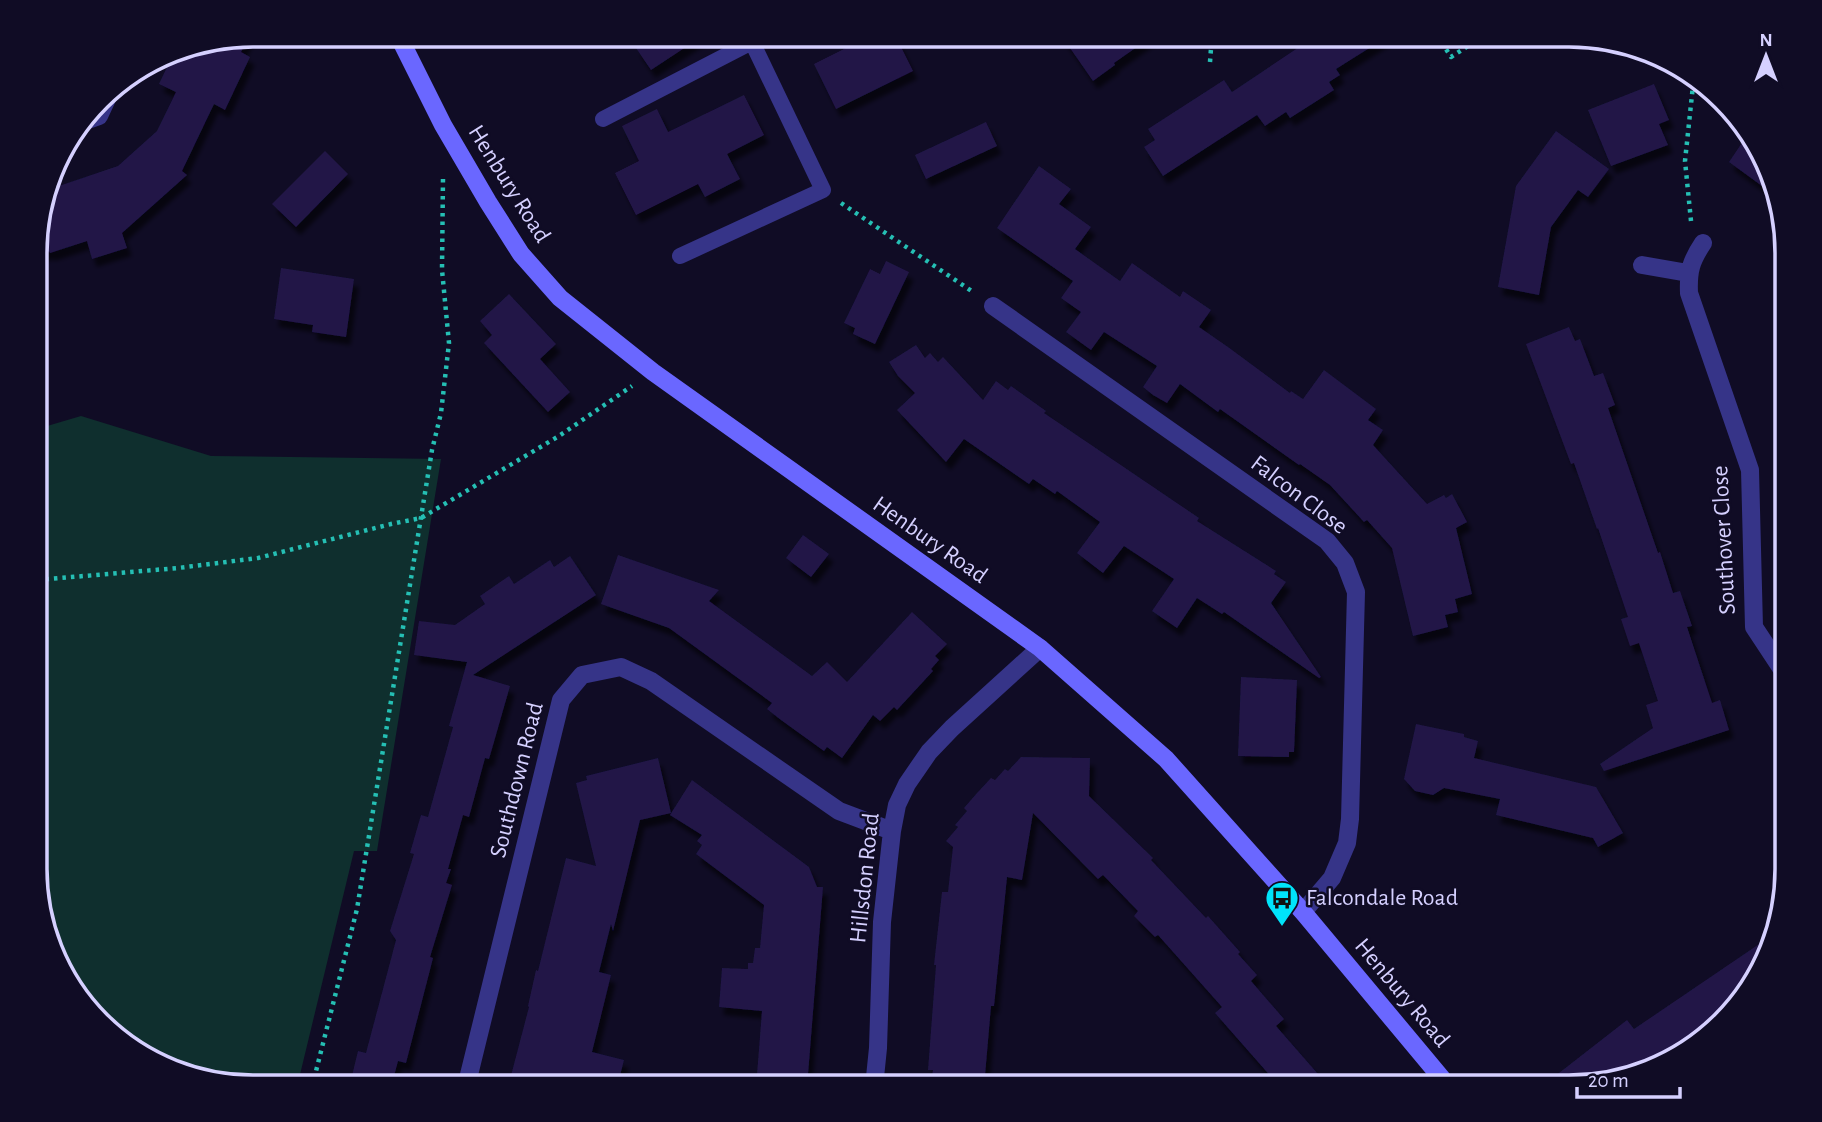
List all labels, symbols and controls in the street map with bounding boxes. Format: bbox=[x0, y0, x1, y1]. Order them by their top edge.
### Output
north arrow bbox=[1731, 21, 1801, 91]
text: N bbox=[1759, 31, 1773, 50]
street label: Henbury Road bbox=[463, 121, 555, 247]
street label: Falcon Close bbox=[1246, 451, 1352, 539]
street label: Southover Close bbox=[1708, 465, 1740, 615]
street label: Henbury Road bbox=[868, 492, 992, 588]
street label: Southdown Road bbox=[486, 700, 548, 860]
street label: Hillsdon Road bbox=[846, 812, 884, 944]
bus stop icon: Falcondale Road bbox=[1263, 879, 1301, 928]
place label: Falcondale Road bbox=[1306, 886, 1458, 910]
street label: Henbury Road bbox=[1350, 934, 1454, 1052]
scale bar bbox=[1577, 1056, 1680, 1100]
text: 20 m bbox=[1588, 1070, 1629, 1091]

